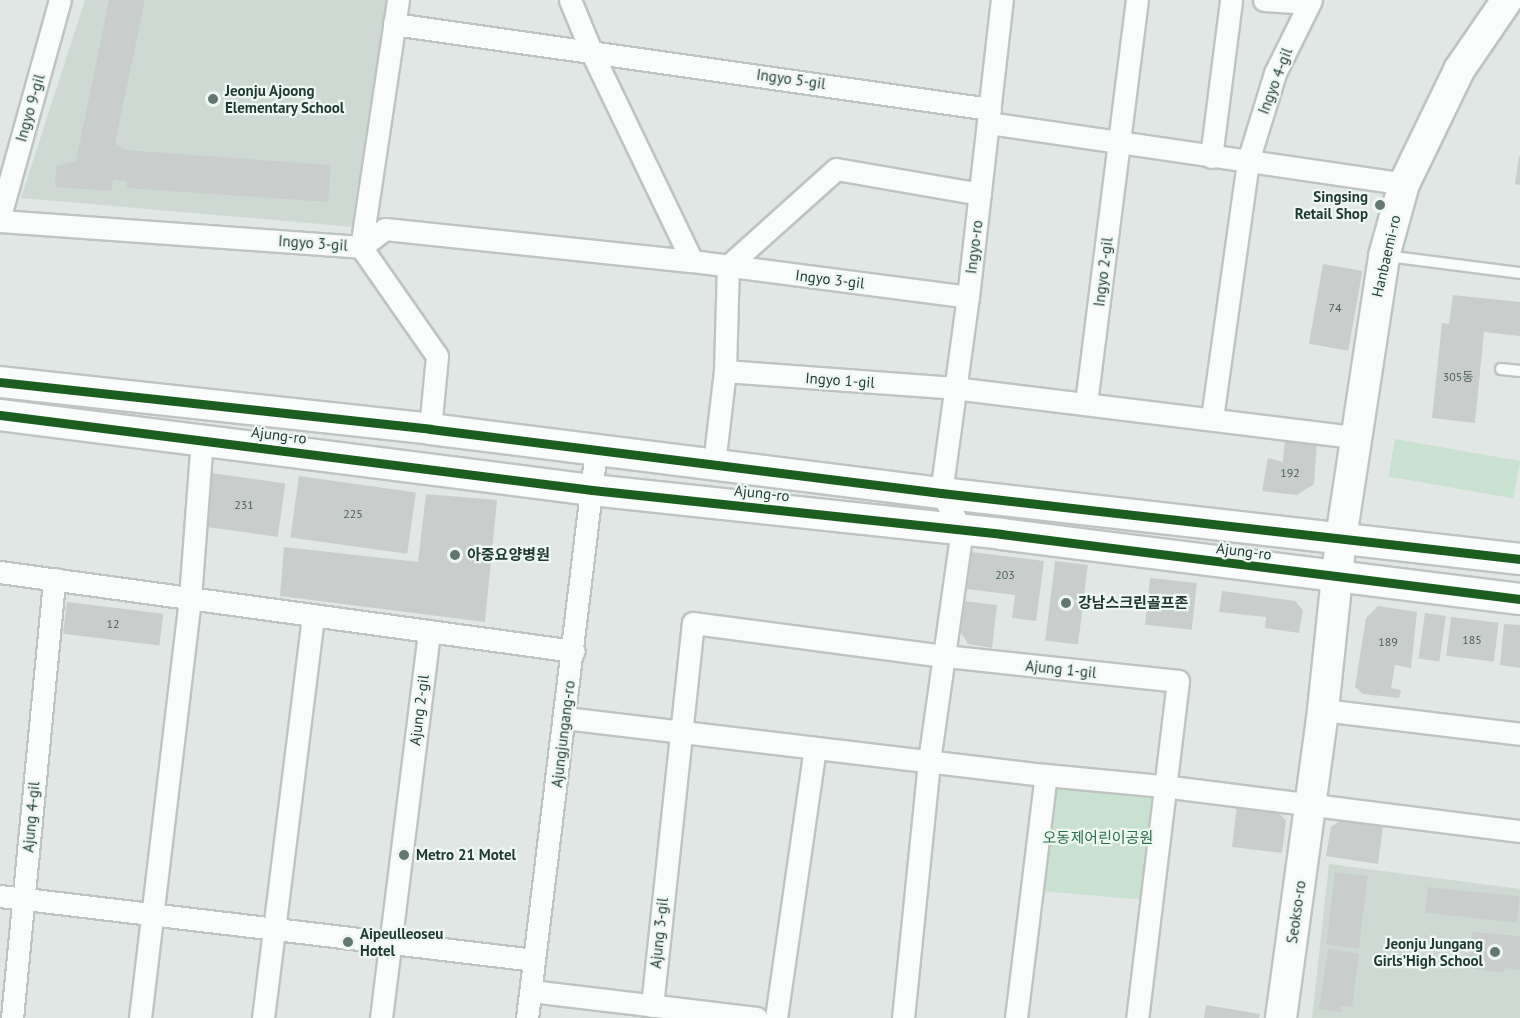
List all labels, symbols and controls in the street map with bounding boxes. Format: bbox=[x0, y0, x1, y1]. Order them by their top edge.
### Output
street label: Ingyo 4-gil bbox=[1254, 45, 1296, 117]
street label: Ingyo 5-gil bbox=[755, 65, 827, 93]
street label: Ingyo 9-gil bbox=[12, 72, 48, 144]
place label: Jeonju Ajoong Elementary School bbox=[225, 81, 345, 116]
marker: Jeonju Ajoong Elementary School bbox=[206, 92, 220, 106]
place label: Singsing Retail Shop bbox=[1295, 187, 1368, 222]
marker: Singsing Retail Shop bbox=[1373, 198, 1387, 212]
street label: Hanbaemi-ro bbox=[1368, 213, 1404, 299]
street label: Ingyo-ro bbox=[962, 219, 986, 275]
street label: Ingyo 3-gil bbox=[278, 232, 348, 254]
street label: Ingyo 2-gil bbox=[1090, 236, 1116, 308]
street label: Ingyo 3-gil bbox=[794, 266, 866, 292]
house number: 74 bbox=[1328, 301, 1342, 315]
street label: Ingyo 1-gil bbox=[805, 369, 875, 391]
house number: 305동 bbox=[1443, 370, 1473, 384]
street label: Ajung-ro bbox=[250, 423, 308, 447]
house number: 192 bbox=[1280, 466, 1300, 480]
street label: Ajung-ro bbox=[733, 481, 791, 505]
house number: 231 bbox=[234, 498, 254, 512]
house number: 225 bbox=[343, 507, 363, 521]
street label: Ajung-ro bbox=[1215, 539, 1273, 563]
place label: 아중요양병원 bbox=[467, 546, 550, 564]
marker: 아중요양병원 bbox=[448, 548, 462, 562]
house number: 203 bbox=[995, 568, 1015, 582]
place label: 강남스크린골프존 bbox=[1078, 594, 1188, 612]
marker: 강남스크린골프존 bbox=[1059, 596, 1073, 610]
house number: 12 bbox=[106, 617, 120, 631]
house number: 185 bbox=[1462, 633, 1482, 647]
house number: 189 bbox=[1378, 635, 1398, 649]
street label: Ajung 1-gil bbox=[1025, 656, 1097, 682]
street label: Ajung 2-gil bbox=[406, 674, 432, 746]
street label: Ajungjungang-ro bbox=[548, 679, 578, 789]
street label: Ajung 4-gil bbox=[19, 781, 43, 853]
park label: 오동제어린이공원 bbox=[1043, 829, 1153, 847]
place label: Metro 21 Motel bbox=[416, 846, 516, 864]
marker: Metro 21 Motel bbox=[397, 848, 411, 862]
street label: Seokso-ro bbox=[1283, 879, 1309, 945]
street label: Ajung 3-gil bbox=[646, 897, 672, 969]
place label: Aipeulleoseu Hotel bbox=[360, 924, 443, 959]
place label: Jeonju Jungang Girls’High School bbox=[1374, 934, 1483, 969]
marker: Aipeulleoseu Hotel bbox=[341, 935, 355, 949]
marker: Jeonju Jungang Girls’High School bbox=[1488, 945, 1502, 959]

